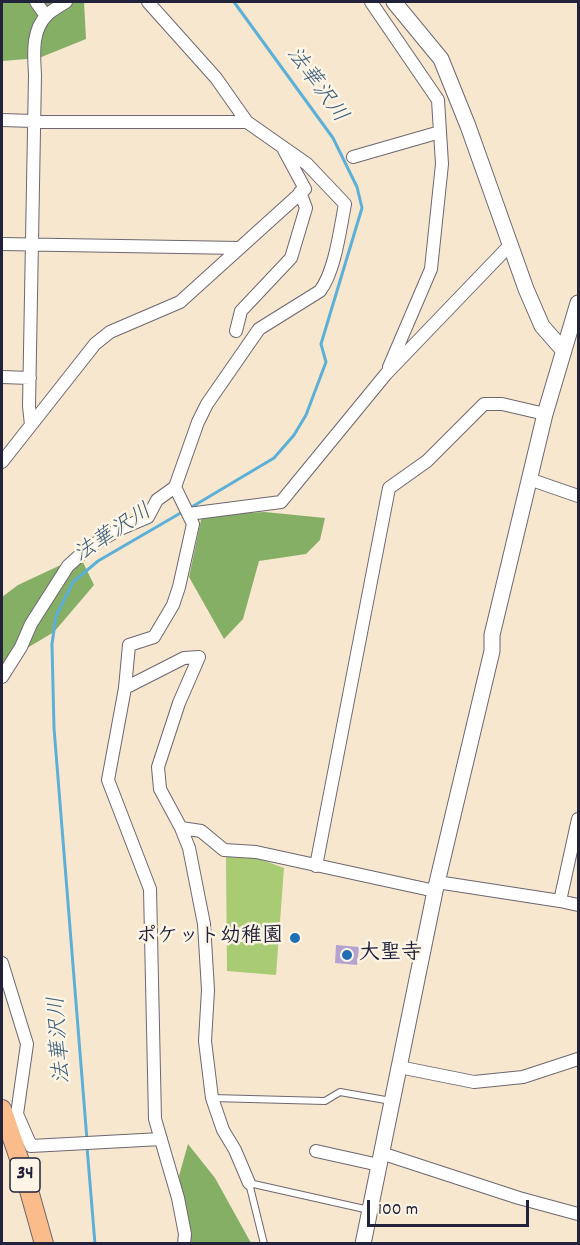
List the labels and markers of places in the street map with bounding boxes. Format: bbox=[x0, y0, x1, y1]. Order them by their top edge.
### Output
place label: ポケット幼稚園 bbox=[136, 925, 283, 951]
marker: ポケット幼稚園 bbox=[288, 931, 302, 945]
place label: 大聖寺 bbox=[359, 942, 422, 968]
marker: 大聖寺 bbox=[340, 948, 354, 962]

